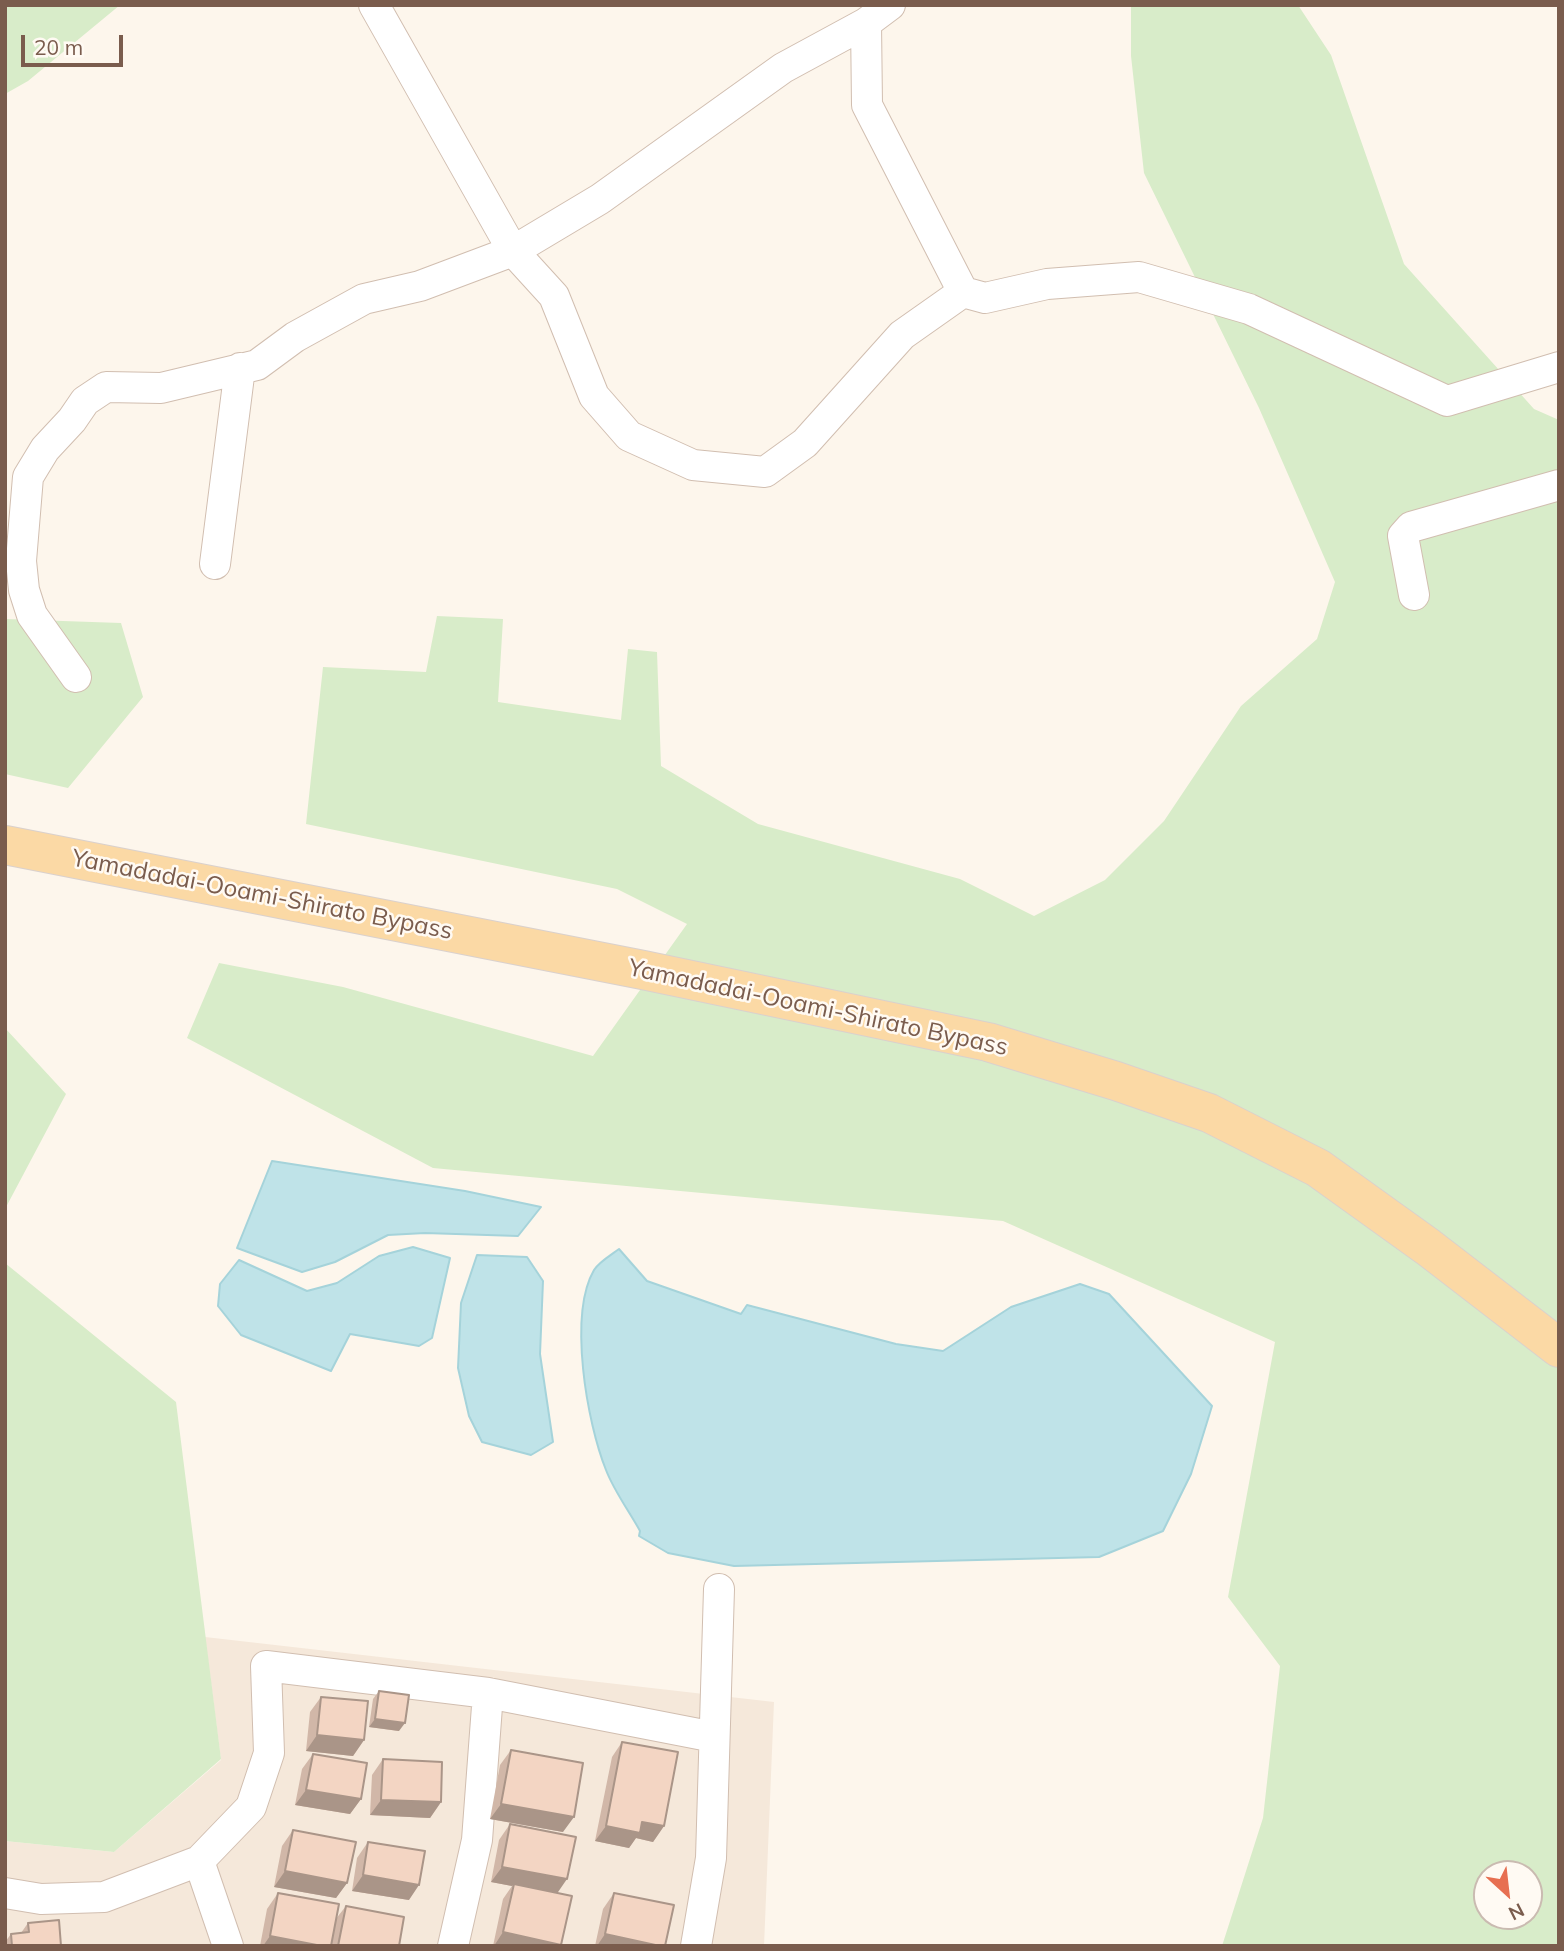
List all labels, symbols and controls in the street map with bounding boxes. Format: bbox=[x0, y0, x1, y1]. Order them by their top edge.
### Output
scale bar bbox=[24, 21, 126, 65]
text: 20 m bbox=[34, 34, 83, 60]
street label: Yamadadai-Ooami-Shirato Bypass bbox=[69, 844, 455, 946]
street label: Yamadadai-Ooami-Shirato Bypass bbox=[626, 954, 1010, 1062]
north arrow bbox=[1473, 1860, 1543, 1930]
text: N bbox=[1505, 1898, 1528, 1926]

